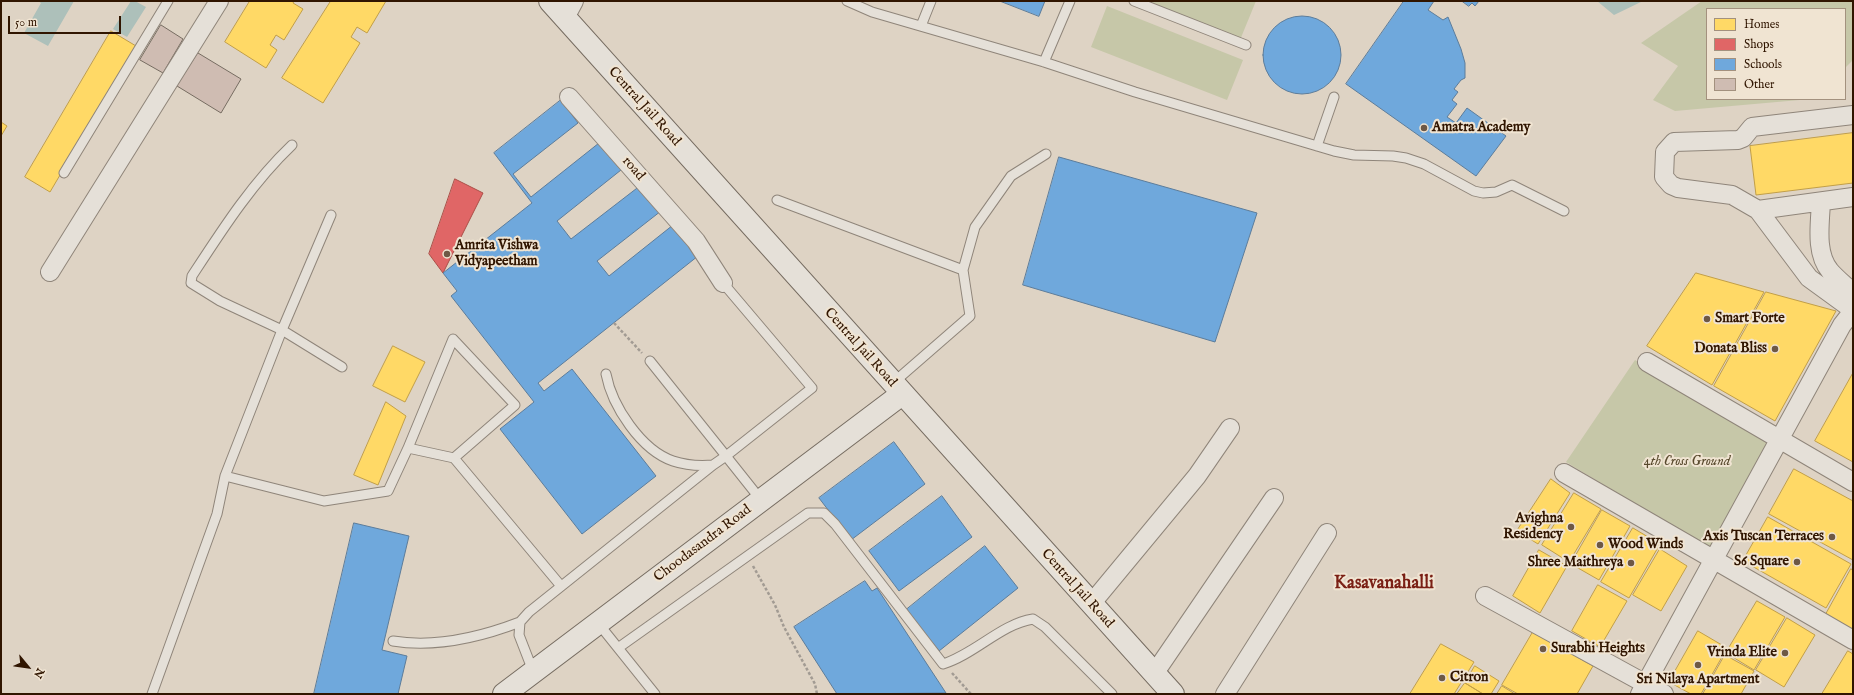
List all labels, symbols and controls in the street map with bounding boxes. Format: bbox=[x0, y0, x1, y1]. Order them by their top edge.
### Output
scale bar bbox=[10, 8, 123, 34]
legend bbox=[1706, 8, 1846, 100]
text: 50 m bbox=[15, 15, 37, 30]
text: Homes bbox=[1744, 17, 1780, 32]
text: Shops bbox=[1744, 37, 1774, 52]
text: Schools bbox=[1744, 57, 1782, 72]
street label: Central Jail Road bbox=[604, 64, 684, 150]
text: Other bbox=[1744, 77, 1774, 92]
place label: Amatra Academy bbox=[1432, 120, 1530, 136]
marker: Amatra Academy bbox=[1419, 123, 1429, 133]
street label: road bbox=[618, 154, 648, 184]
place label: Amrita Vishwa Vidyapeetham bbox=[455, 238, 538, 270]
marker: Amrita Vishwa Vidyapeetham bbox=[442, 249, 452, 259]
street label: Central Jail Road bbox=[820, 305, 900, 391]
place label: Smart Forte bbox=[1715, 311, 1785, 327]
marker: Smart Forte bbox=[1702, 314, 1712, 324]
place label: Donata Bliss bbox=[1694, 341, 1767, 357]
marker: Donata Bliss bbox=[1770, 344, 1780, 354]
park label: 4th Cross Ground bbox=[1644, 454, 1730, 470]
street label: Choodasandra Road bbox=[651, 502, 755, 586]
place label: Avighna Residency bbox=[1503, 511, 1563, 544]
marker: Avighna Residency bbox=[1566, 522, 1576, 532]
place label: Axis Tuscan Terraces bbox=[1703, 529, 1824, 545]
marker: Axis Tuscan Terraces bbox=[1827, 532, 1837, 542]
place label: Wood Winds bbox=[1608, 537, 1683, 553]
marker: Wood Winds bbox=[1595, 540, 1605, 550]
street label: Central Jail Road bbox=[1037, 546, 1117, 632]
place label: S6 Square bbox=[1734, 554, 1789, 570]
place label: Shree Maithreya bbox=[1528, 555, 1623, 571]
marker: S6 Square bbox=[1792, 557, 1802, 567]
marker: Shree Maithreya bbox=[1626, 558, 1636, 568]
district label: Kasavanahalli bbox=[1334, 573, 1434, 595]
place label: Surabhi Heights bbox=[1551, 641, 1645, 657]
marker: Surabhi Heights bbox=[1538, 644, 1548, 654]
place label: Vrinda Elite bbox=[1707, 645, 1777, 661]
north arrow bbox=[8, 647, 48, 687]
marker: Vrinda Elite bbox=[1780, 648, 1790, 658]
marker: Sri Nilaya Apartment bbox=[1693, 660, 1703, 670]
text: N bbox=[30, 665, 47, 680]
place label: Citron bbox=[1450, 670, 1489, 686]
place label: Sri Nilaya Apartment bbox=[1637, 672, 1759, 688]
marker: Citron bbox=[1437, 673, 1447, 683]

